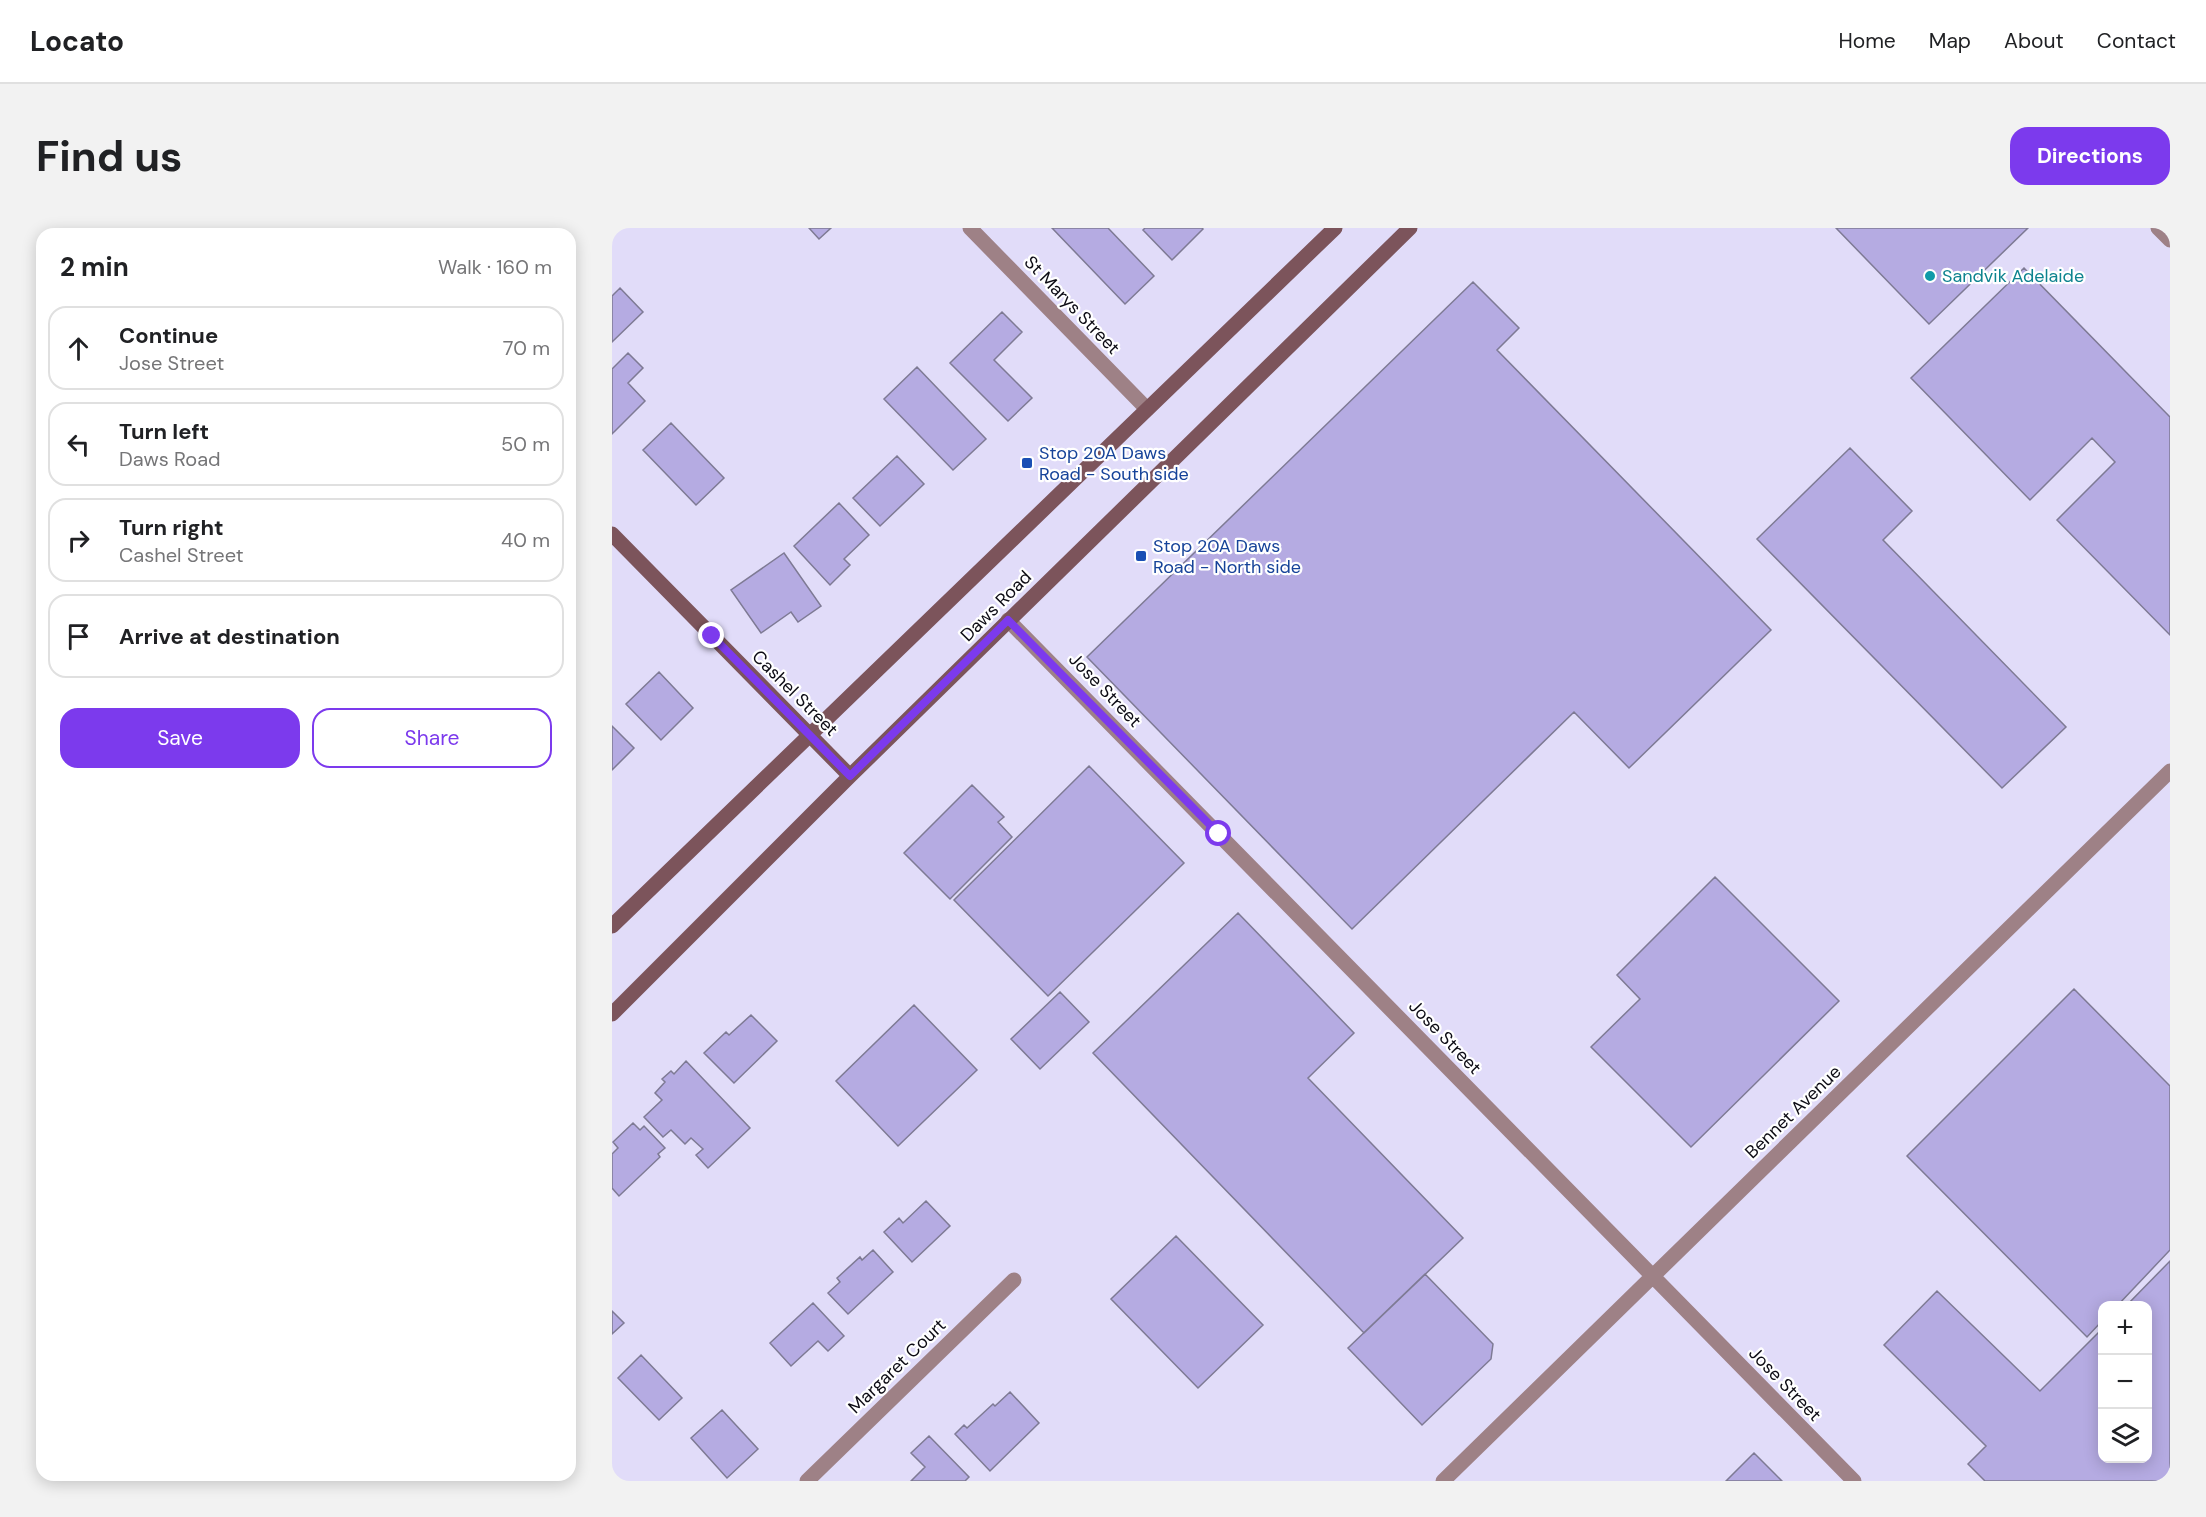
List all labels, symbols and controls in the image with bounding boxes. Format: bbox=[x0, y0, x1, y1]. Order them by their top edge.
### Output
text: Locato bbox=[30, 23, 124, 60]
text: Home bbox=[1838, 27, 1896, 55]
text: Map bbox=[1929, 27, 1971, 55]
text: About bbox=[2004, 27, 2064, 55]
text: Contact bbox=[2097, 27, 2176, 55]
button: Directions bbox=[2010, 127, 2170, 185]
text: Find us bbox=[36, 129, 182, 184]
text: 2 min bbox=[60, 250, 129, 284]
street label: St Marys Street bbox=[1019, 251, 1125, 359]
text: Walk · 160 m bbox=[438, 254, 552, 280]
place label: Sandvik Adelaide bbox=[1942, 264, 2084, 288]
marker: Sandvik Adelaide bbox=[1923, 269, 1937, 283]
text: Continue bbox=[119, 321, 218, 350]
icon: ahead bbox=[62, 332, 95, 365]
text: 70 m bbox=[503, 335, 550, 361]
text: Jose Street bbox=[119, 350, 224, 376]
text: Turn left bbox=[119, 417, 209, 446]
icon: left bbox=[62, 428, 95, 461]
text: 50 m bbox=[501, 431, 550, 457]
place label: Stop 20A Daws Road - South side bbox=[1039, 441, 1189, 486]
text: Daws Road bbox=[119, 446, 221, 472]
marker: Stop 20A Daws Road - South side bbox=[1020, 456, 1034, 470]
text: Turn right bbox=[119, 513, 224, 542]
icon: right bbox=[62, 524, 95, 557]
text: 40 m bbox=[501, 527, 550, 553]
place label: Stop 20A Daws Road - North side bbox=[1153, 534, 1301, 579]
text: Cashel Street bbox=[119, 542, 244, 568]
marker: Stop 20A Daws Road - North side bbox=[1134, 549, 1148, 563]
street label: Daws Road bbox=[955, 565, 1037, 647]
icon: arrive bbox=[62, 620, 95, 653]
text: Arrive at destination bbox=[119, 622, 340, 651]
route end bbox=[698, 622, 724, 648]
street label: Cashel Street bbox=[747, 645, 843, 741]
street label: Jose Street bbox=[1063, 648, 1147, 732]
button: Save bbox=[60, 708, 300, 768]
button: Share bbox=[312, 708, 552, 768]
route start bbox=[1205, 820, 1231, 846]
street label: Jose Street bbox=[1403, 995, 1487, 1079]
street label: Bennet Avenue bbox=[1740, 1060, 1846, 1164]
map controls bbox=[2098, 1301, 2152, 1463]
button: + bbox=[2098, 1301, 2152, 1355]
street label: Margaret Court bbox=[843, 1313, 951, 1419]
street label: Jose Street bbox=[1743, 1342, 1827, 1426]
button: − bbox=[2098, 1355, 2152, 1409]
button: layers bbox=[2098, 1409, 2152, 1463]

